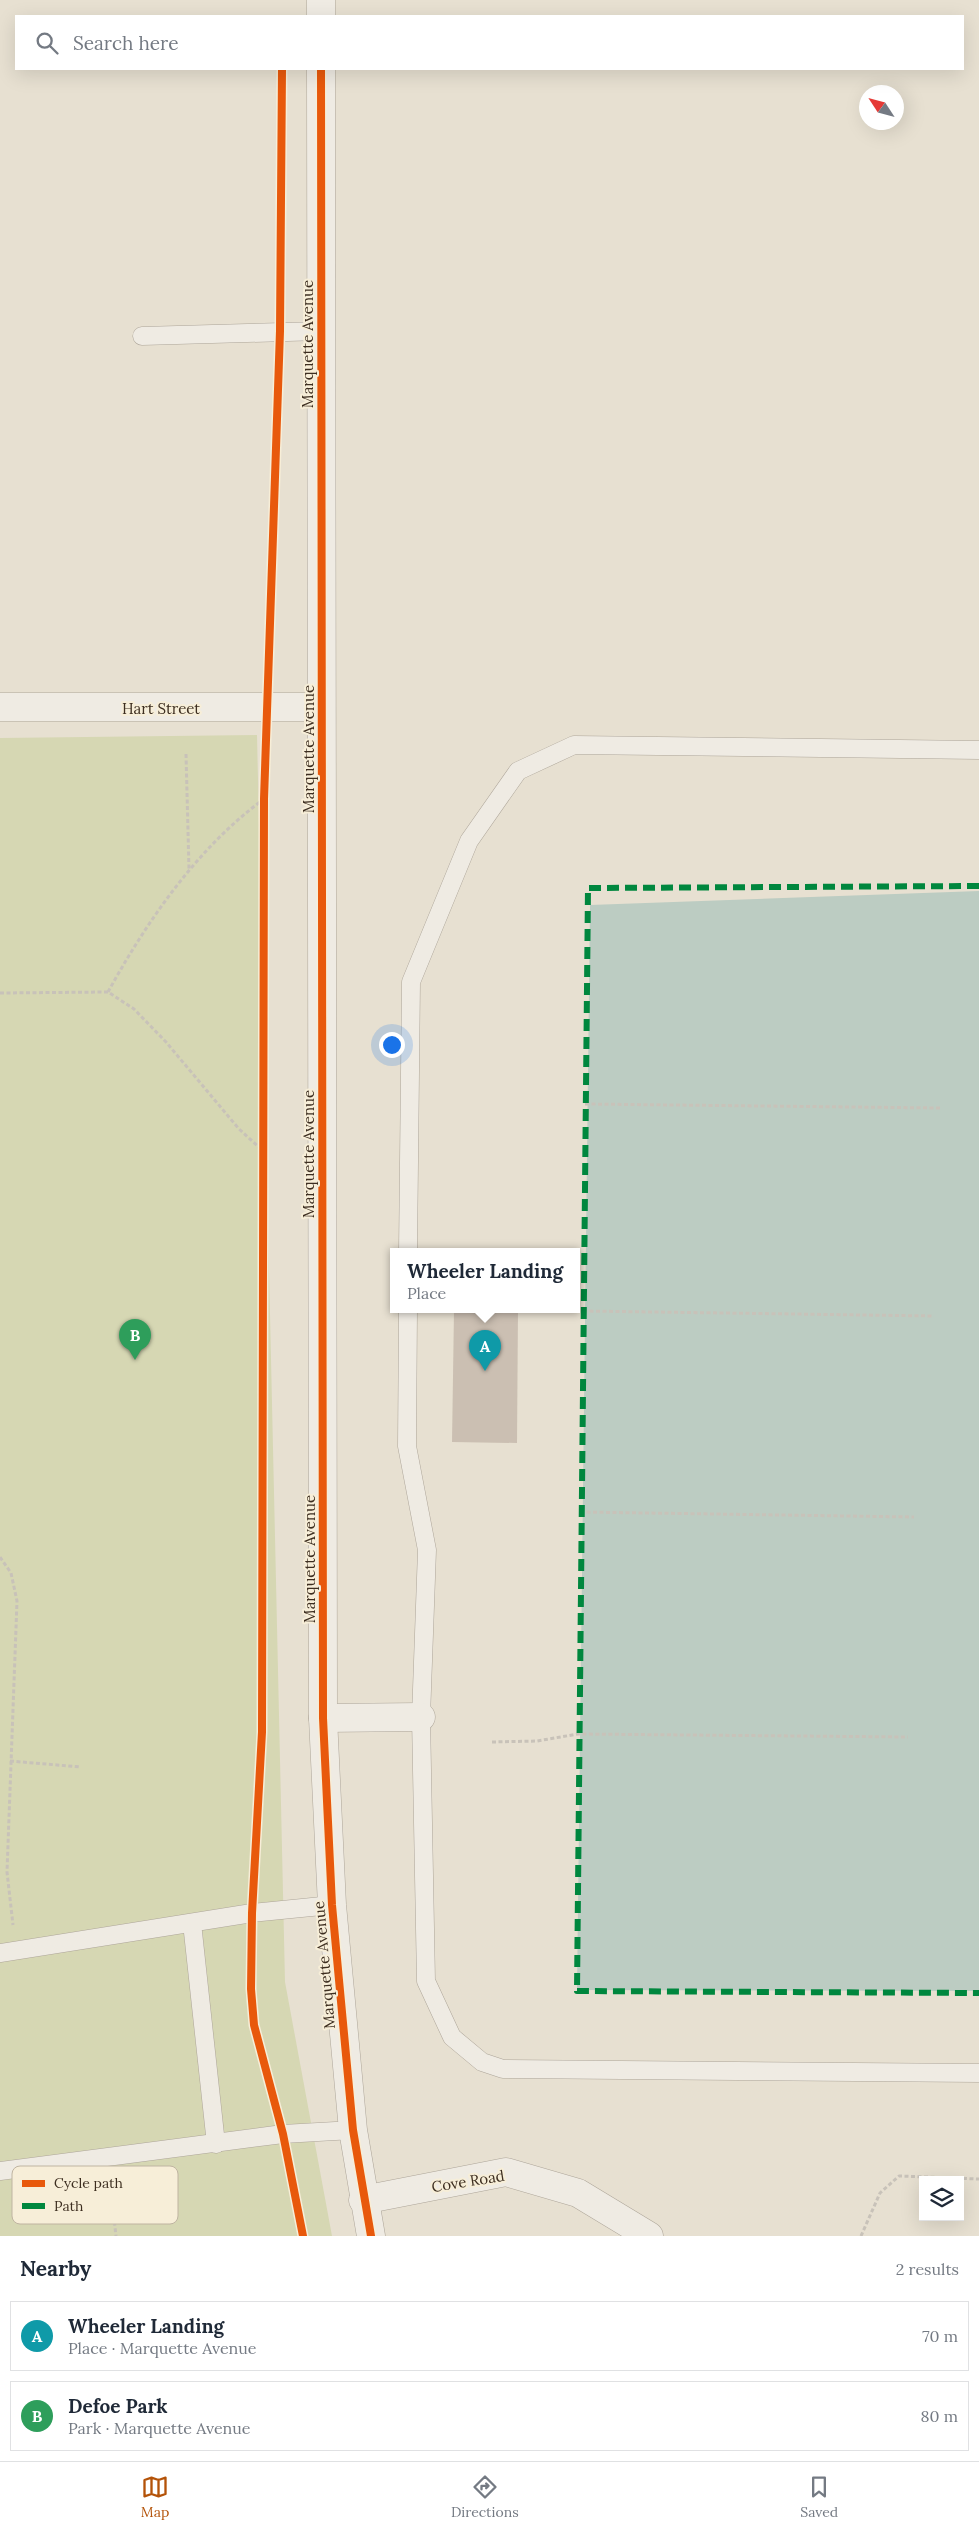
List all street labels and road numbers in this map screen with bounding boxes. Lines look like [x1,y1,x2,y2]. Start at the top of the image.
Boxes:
street label: Marquette Avenue [298,280,317,408]
street label: Marquette Avenue [299,685,318,813]
street label: Hart Street [122,699,200,718]
street label: Marquette Avenue [299,1090,318,1218]
street label: Marquette Avenue [300,1495,319,1623]
street label: Marquette Avenue [309,1900,339,2030]
street label: Cove Road [430,2166,506,2196]

